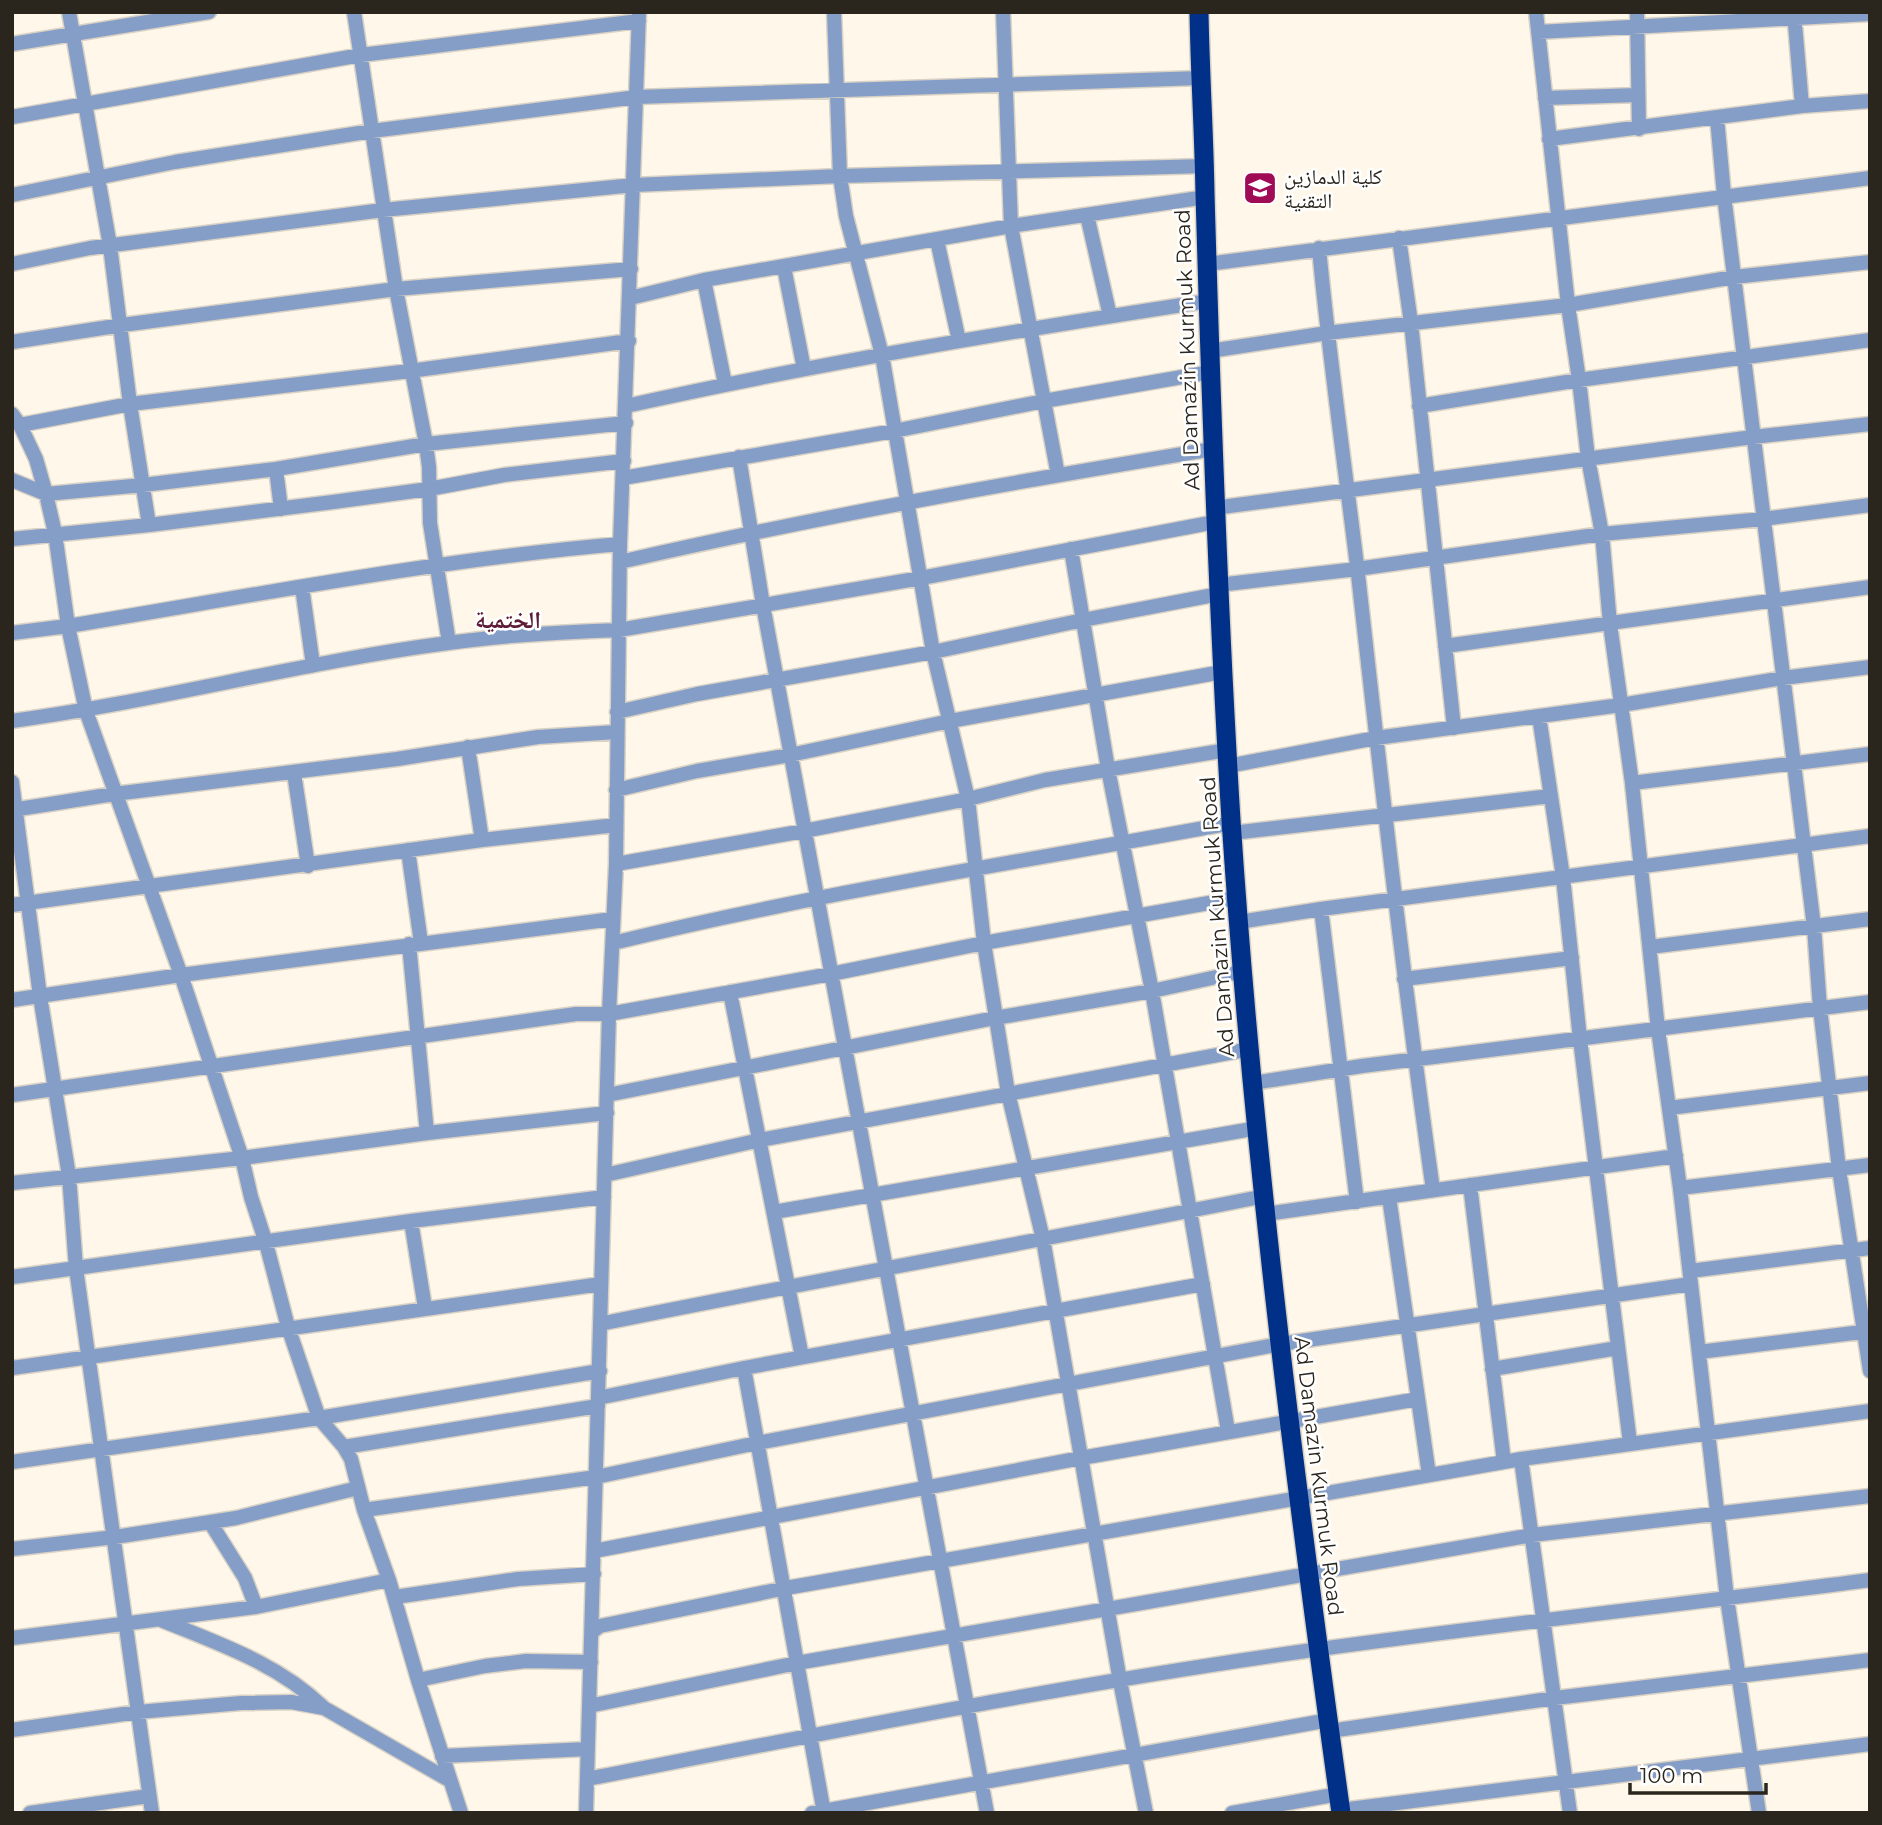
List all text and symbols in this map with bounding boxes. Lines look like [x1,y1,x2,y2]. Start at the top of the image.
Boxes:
place label: كلية الدمازين التقنية [1284,164,1383,213]
school or university icon: كلية الدمازين التقنية [1241,169,1279,207]
street label: Ad Damazin Kurmuk Road [1170,209,1204,491]
district label: الختمية [475,605,541,634]
street label: Ad Damazin Kurmuk Road [1195,776,1239,1058]
street label: Ad Damazin Kurmuk Road [1289,1335,1349,1617]
scale bar [1630,1752,1766,1796]
text: 100 m [1640,1763,1703,1788]

